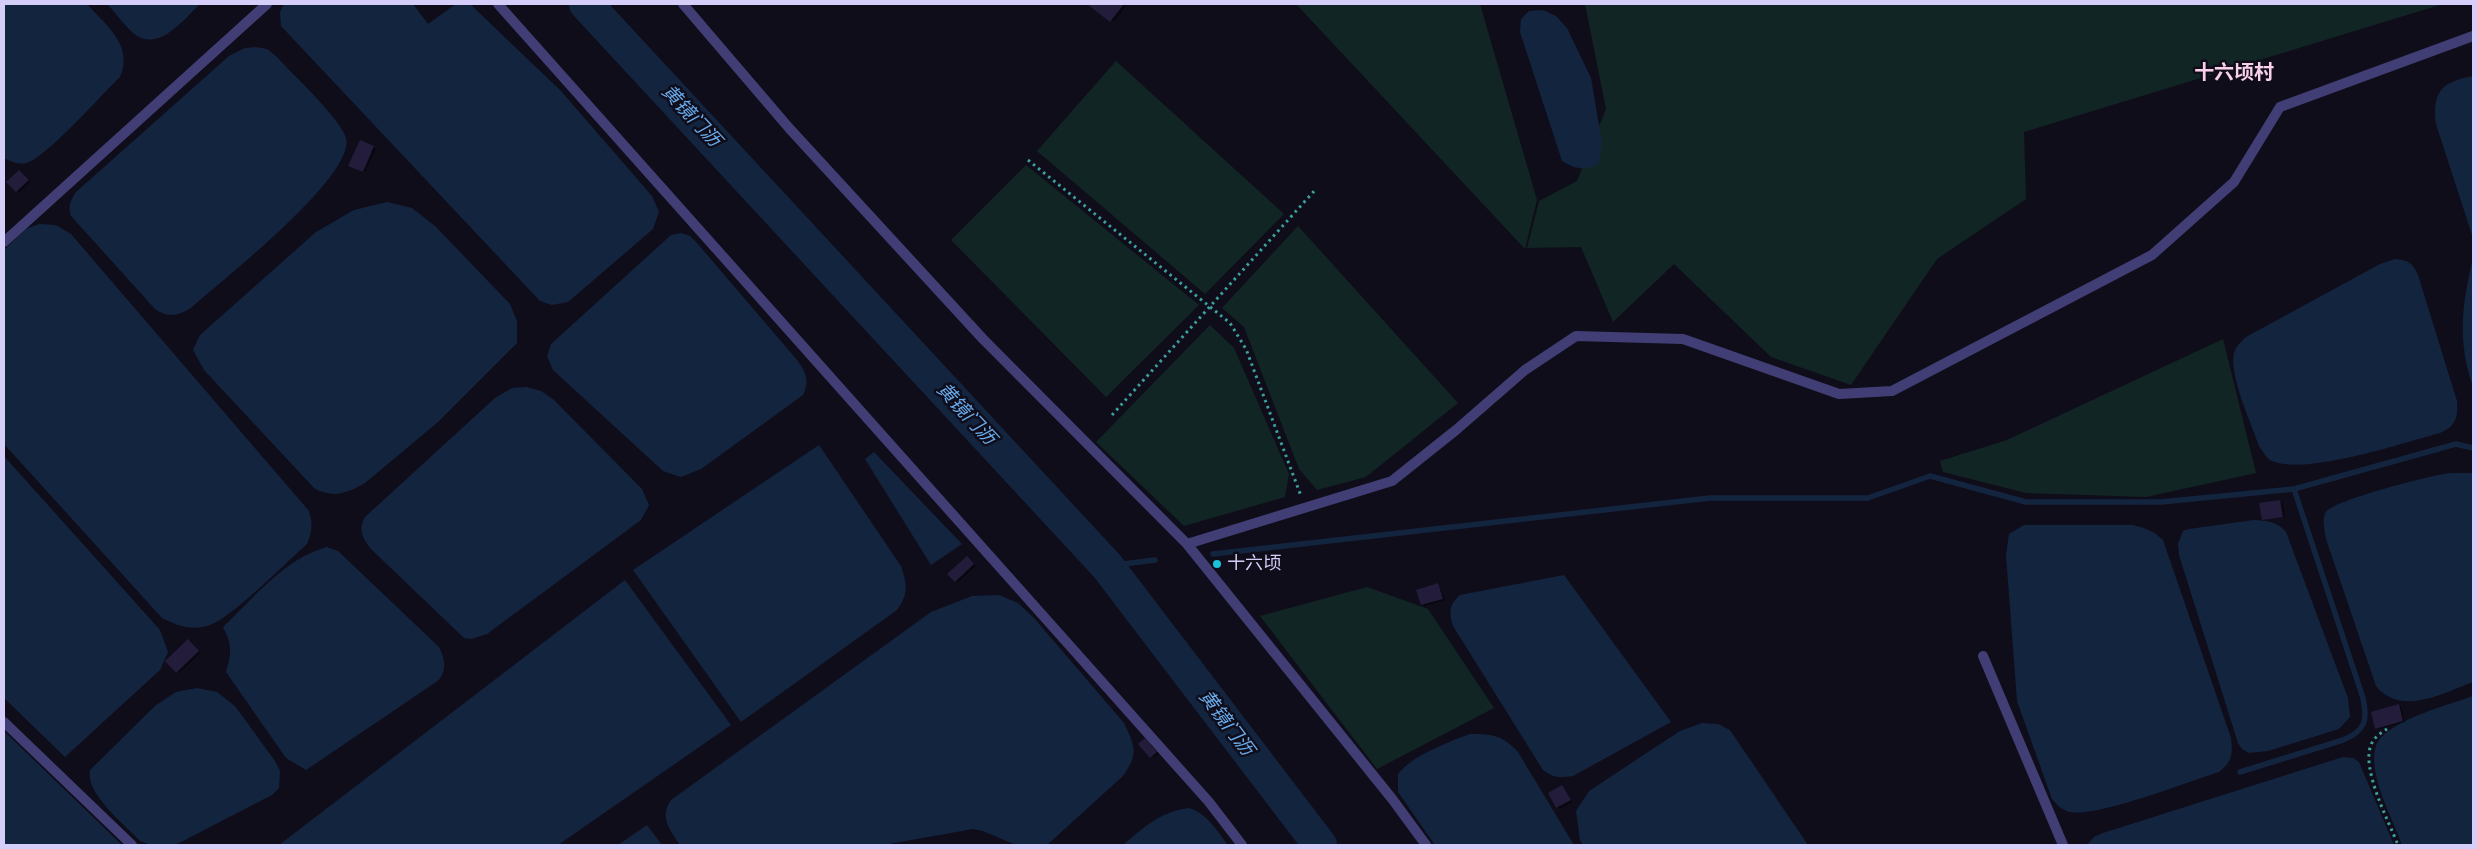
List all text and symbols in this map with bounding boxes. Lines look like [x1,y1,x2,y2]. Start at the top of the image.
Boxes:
district label: 十六顷村 [2194,61,2274,85]
water label: 黄镜门沥 [657,80,725,152]
water label: 黄镜门沥 [932,378,1000,450]
place label: 十六顷 [1227,553,1281,575]
marker: 十六顷 [1211,558,1223,570]
water label: 黄镜门沥 [1194,686,1258,760]

